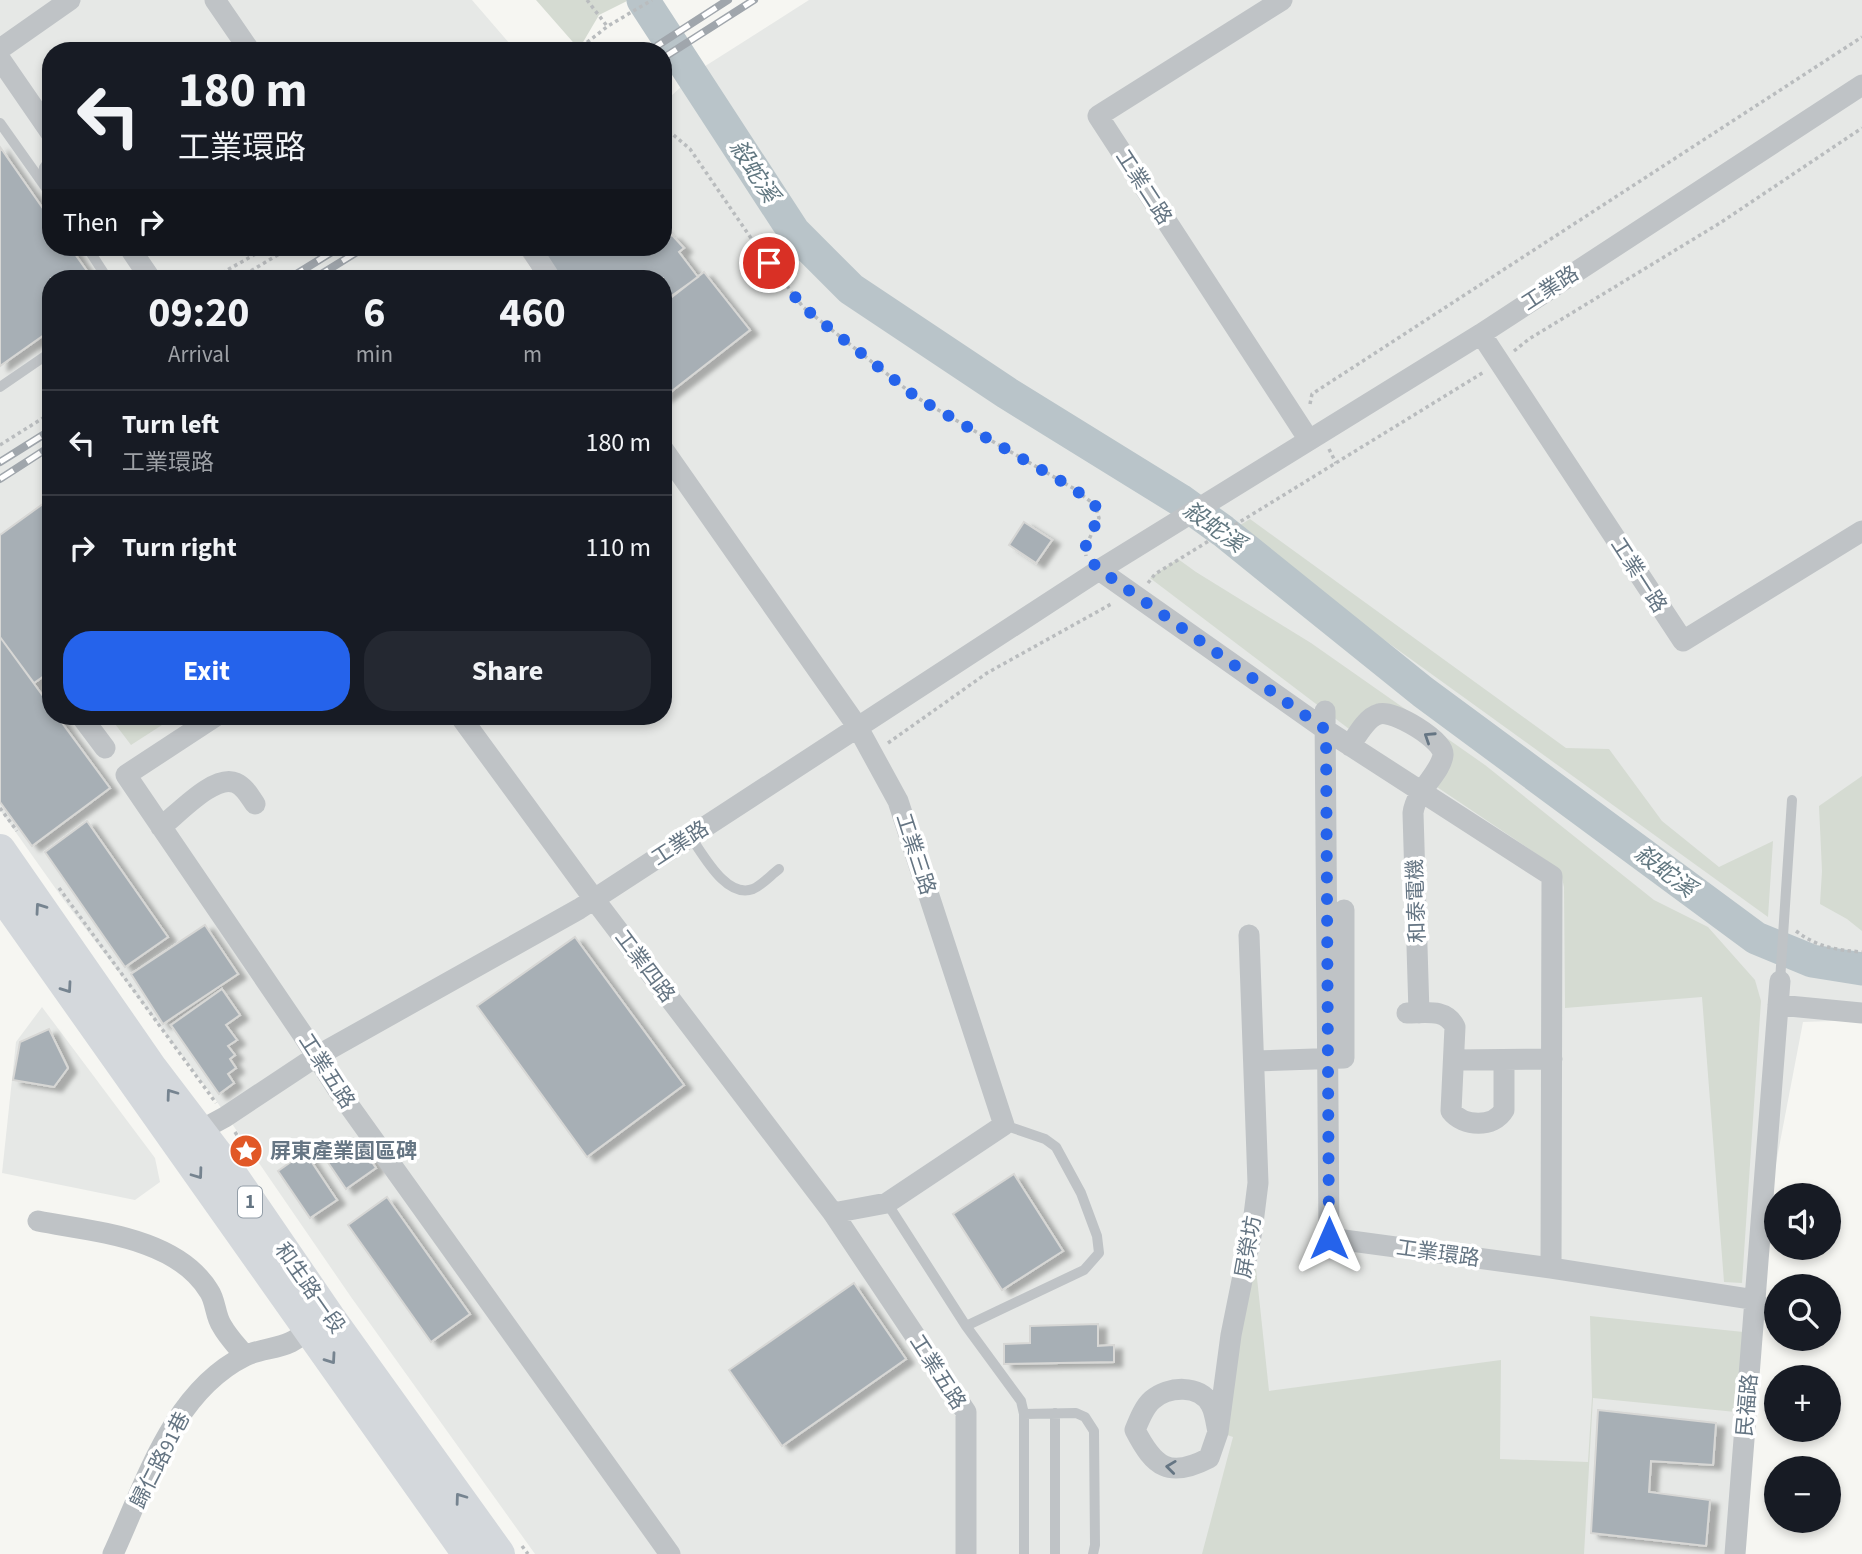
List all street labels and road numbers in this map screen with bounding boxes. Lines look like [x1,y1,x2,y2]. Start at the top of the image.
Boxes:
street label: 工業二路 [1109,144,1179,230]
street label: 工業路 [1515,258,1585,318]
street label: 工業一路 [1604,532,1674,618]
street label: 工業三路 [889,809,943,899]
street label: 工業路 [645,813,715,873]
street label: 和泰電機 [1400,859,1432,943]
street label: 工業四路 [608,923,682,1009]
street label: 工業五路 [292,1028,362,1114]
road number: 1 [238,1186,262,1218]
street label: 屏榮坊 [1228,1213,1268,1281]
street label: 工業環路 [1394,1232,1482,1274]
street label: 和生路一段 [268,1236,352,1340]
street label: 工業五路 [903,1329,973,1415]
street label: 民福路 [1729,1372,1765,1438]
street label: 歸仁路91巷 [123,1406,197,1514]

